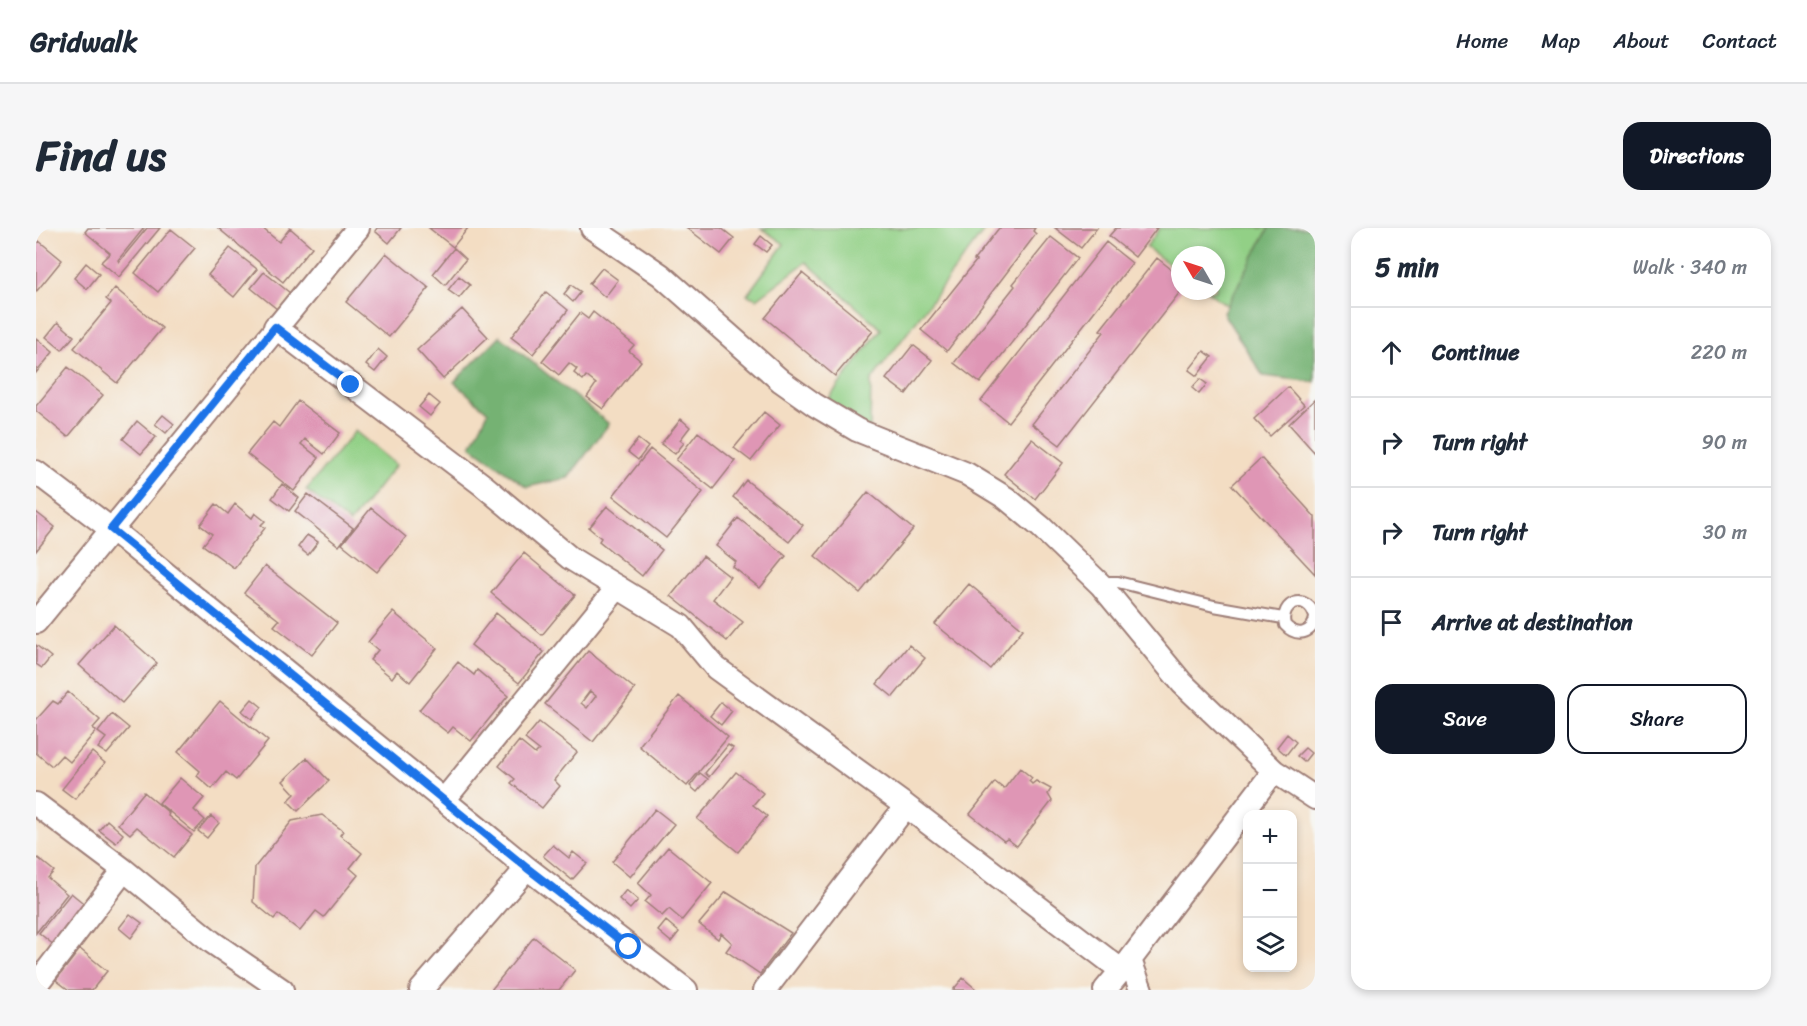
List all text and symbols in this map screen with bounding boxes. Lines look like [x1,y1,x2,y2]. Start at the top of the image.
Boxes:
text: Gridwalk [30,17,138,66]
text: Home [1456,22,1508,60]
text: Map [1541,22,1580,60]
text: About [1613,22,1670,60]
text: Contact [1703,22,1777,60]
text: Find us [36,119,166,193]
button: Directions [1623,122,1771,190]
text: 5 min [1375,244,1439,290]
north arrow [1171,246,1225,300]
text: Walk · 340 m [1633,250,1747,285]
text: Continue [1432,333,1520,372]
text: 220 m [1691,335,1747,370]
icon: ahead [1375,336,1408,369]
route end [337,371,363,397]
text: Turn right [1432,423,1527,462]
text: 90 m [1702,425,1747,460]
icon: right [1375,426,1408,459]
text: Turn right [1432,513,1527,552]
text: 30 m [1703,515,1747,550]
icon: right [1375,516,1408,549]
text: Arrive at destination [1432,603,1633,642]
icon: arrive [1375,606,1408,639]
button: Save [1375,684,1555,754]
button: Share [1567,684,1747,754]
map controls [1243,810,1297,972]
button: + [1243,810,1297,864]
button: − [1243,864,1297,918]
button: layers [1243,918,1297,972]
route start [615,933,641,959]

